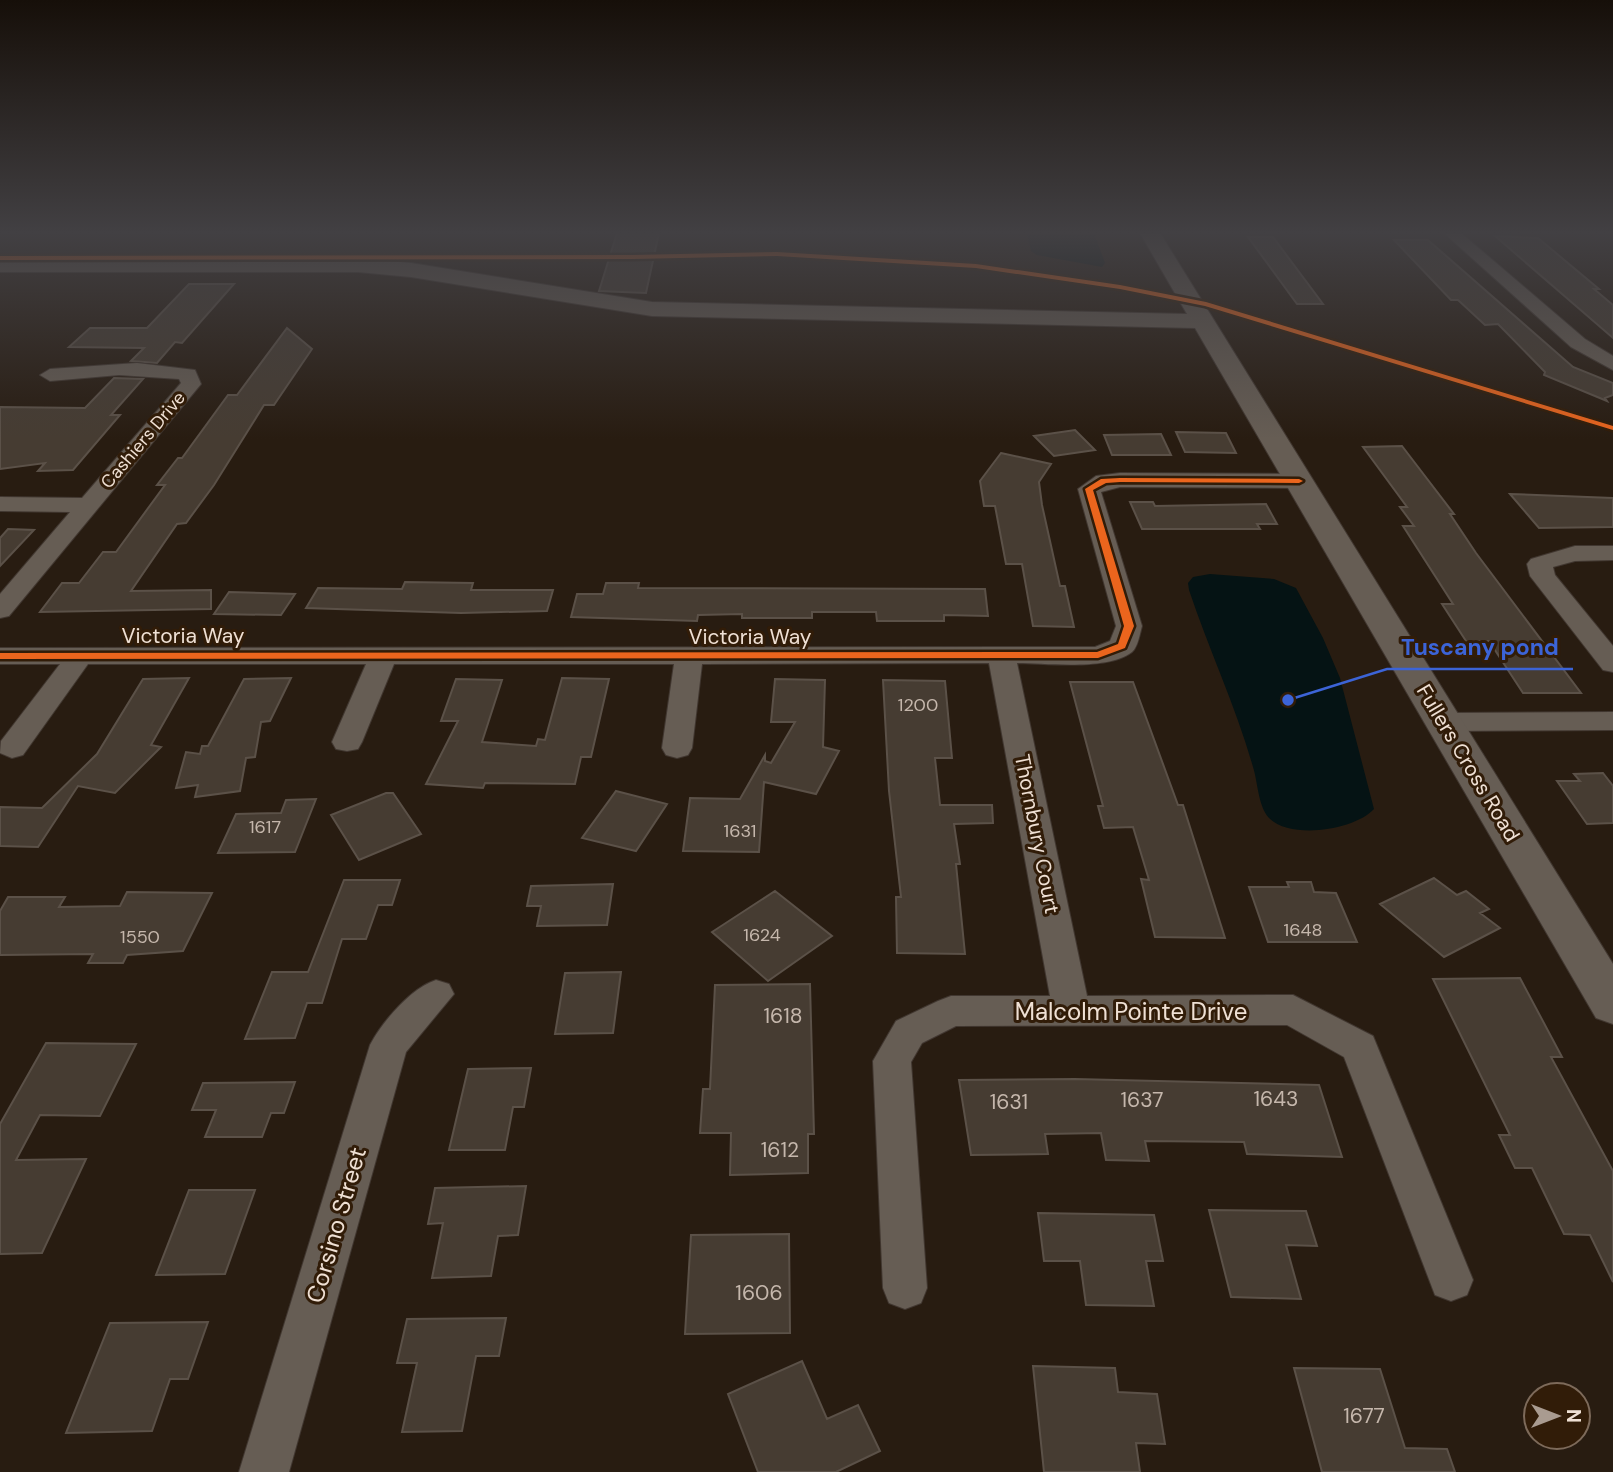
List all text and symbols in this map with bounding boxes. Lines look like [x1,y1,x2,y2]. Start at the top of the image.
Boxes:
street label: Cashiers Drive [95,386,191,494]
street label: Victoria Way [121,622,245,650]
street label: Victoria Way [688,623,812,651]
callout: Tuscany pond [1387,625,1573,669]
text: Tuscany pond [1401,632,1559,662]
street label: Fullers Cross Road [1410,679,1526,847]
house number: 1200 [898,693,938,717]
street label: Thornbury Court [1008,752,1066,916]
house number: 1617 [249,815,281,839]
house number: 1631 [724,819,756,843]
house number: 1648 [1284,918,1322,942]
house number: 1624 [743,923,781,947]
house number: 1550 [120,925,160,949]
street label: Malcolm Pointe Drive [1015,996,1247,1027]
house number: 1618 [763,1002,803,1030]
house number: 1643 [1254,1085,1298,1113]
house number: 1637 [1120,1086,1164,1114]
house number: 1631 [990,1088,1028,1116]
house number: 1612 [761,1136,799,1164]
street label: Corsino Street [299,1144,373,1306]
house number: 1606 [735,1279,783,1307]
north arrow [1522,1381,1592,1451]
house number: 1677 [1343,1402,1385,1430]
text: N [1561,1409,1586,1423]

